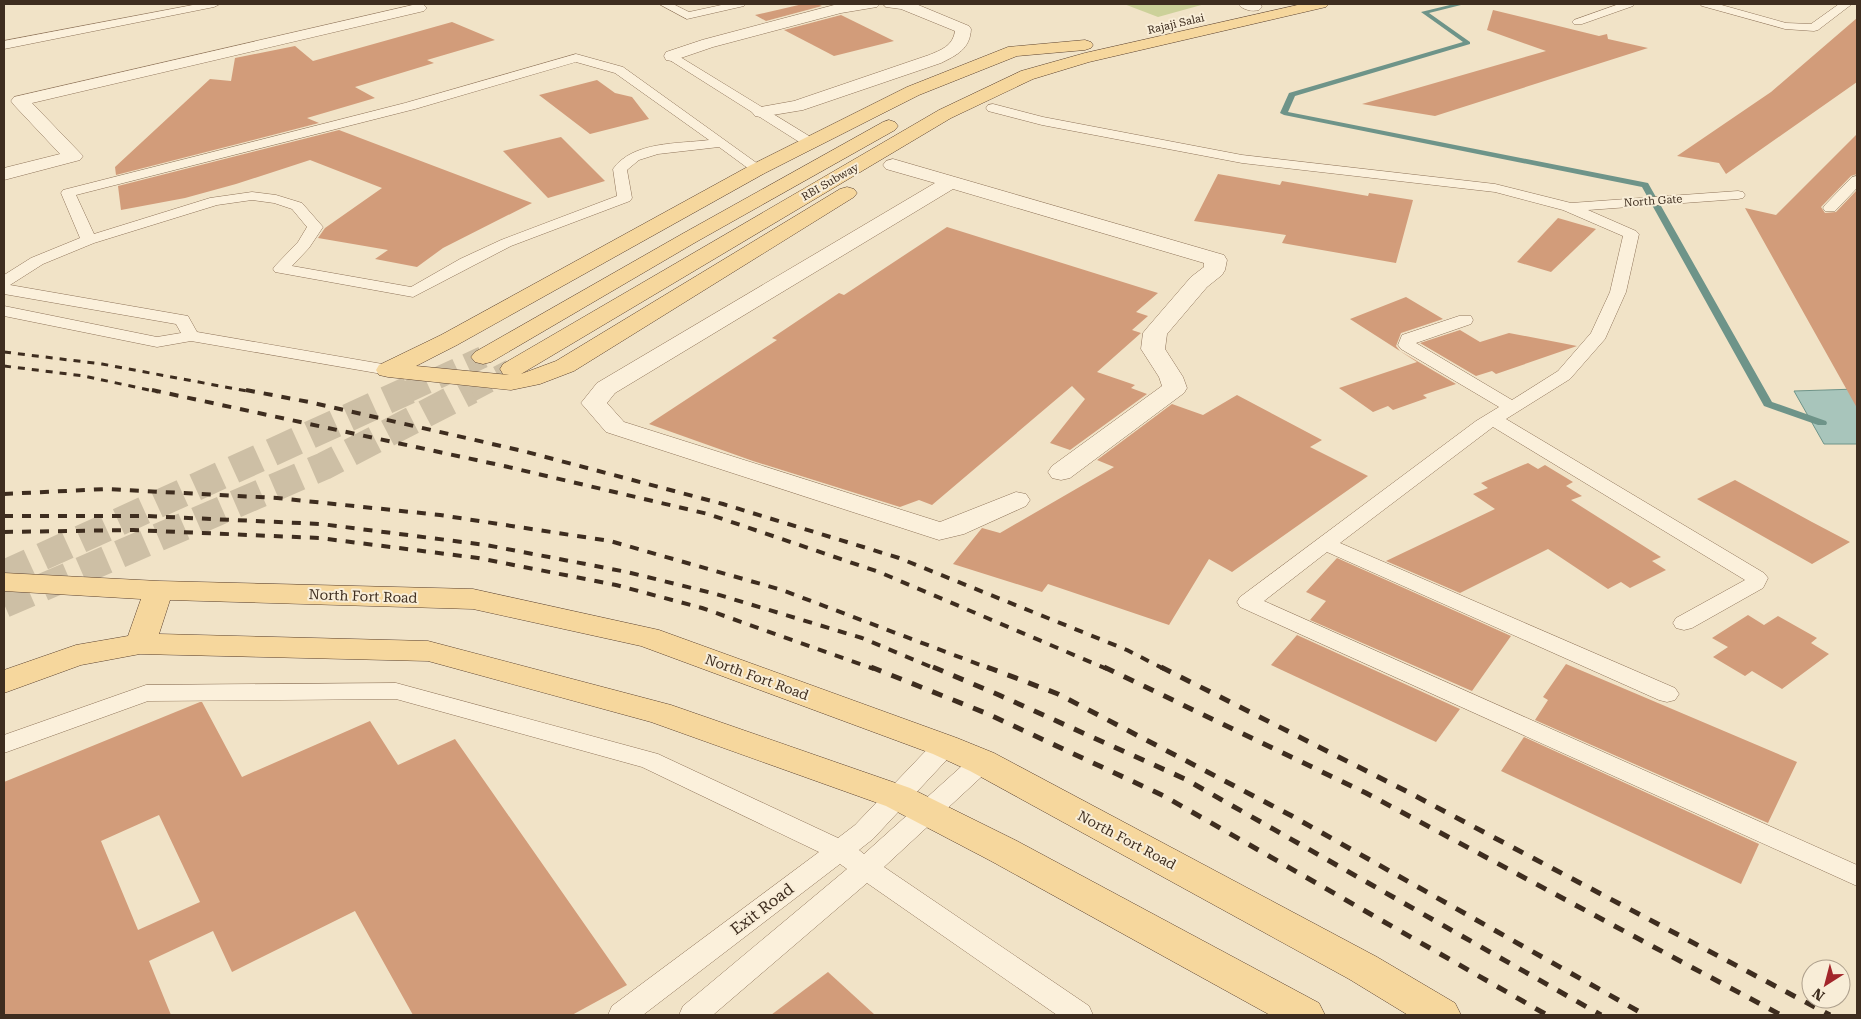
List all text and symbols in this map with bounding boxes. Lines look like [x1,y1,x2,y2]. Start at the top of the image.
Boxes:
street label: Rajaji Salai [1146,11,1206,37]
street label: RBI Subway [799,160,861,204]
street label: North Gate [1623,192,1683,210]
street label: North Fort Road [308,586,418,606]
street label: North Fort Road [703,651,811,703]
street label: North Fort Road [1075,807,1179,873]
street label: Exit Road [727,879,797,939]
north arrow [1801,959,1851,1009]
text: N [1809,985,1827,1004]

